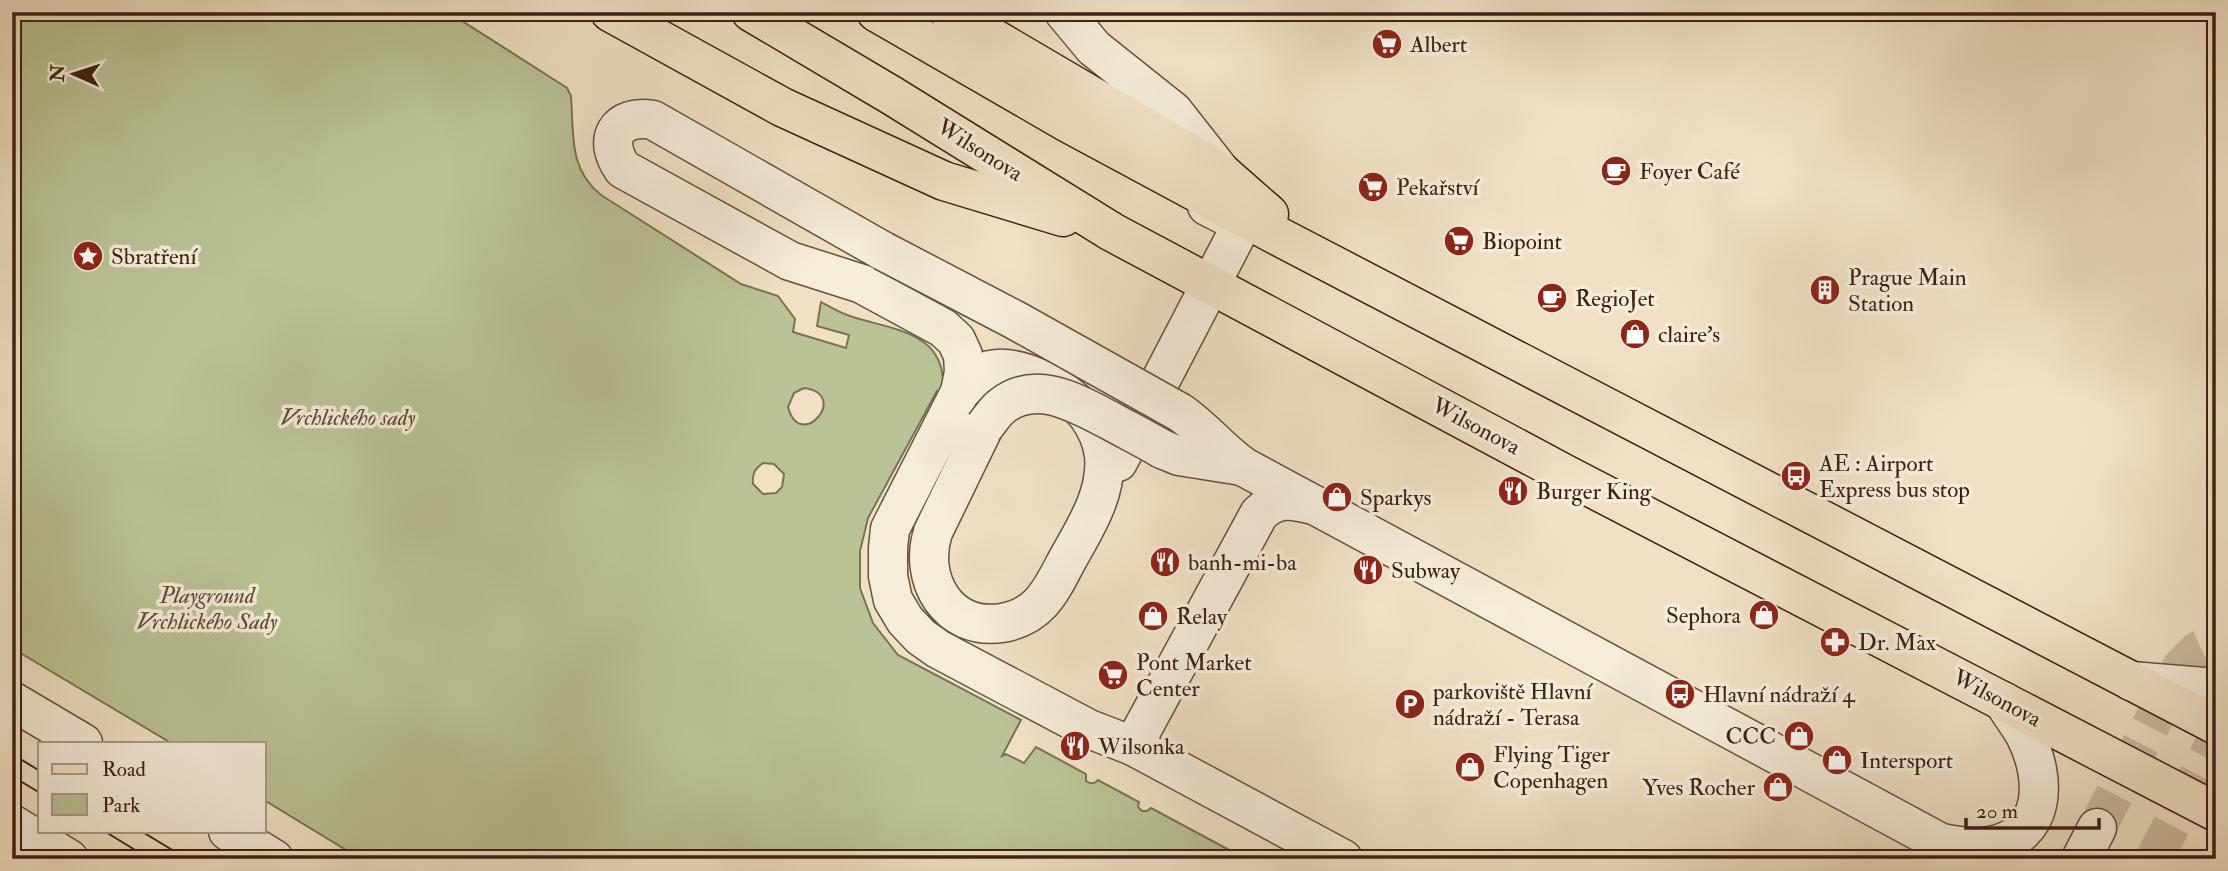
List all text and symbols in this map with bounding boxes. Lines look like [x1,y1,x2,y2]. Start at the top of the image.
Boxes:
supermarket icon: Albert [1370,27,1404,61]
place label: Albert [1409,30,1467,59]
north arrow [38,38,108,108]
text: N [46,63,71,83]
street label: Wilsonova [931,112,1029,188]
cafe icon: Foyer Café [1599,154,1633,188]
place label: Foyer Café [1639,157,1740,186]
supermarket icon: Pekařství [1356,170,1390,204]
place label: Pekařství [1396,173,1481,202]
supermarket icon: Biopoint [1442,224,1476,258]
place label: Biopoint [1482,227,1562,257]
place icon: Sbratření [71,239,105,273]
place label: Sbratření [111,242,198,271]
place label: Prague Main Station [1848,263,1967,318]
building icon: Prague Main Station [1808,273,1842,307]
cafe icon: RegioJet [1535,281,1569,315]
place label: RegioJet [1575,284,1655,313]
shop icon: claire's [1618,317,1652,351]
place label: claire's [1658,320,1720,349]
street label: Wilsonova [1426,390,1526,462]
park label: Vrchlického sady [281,403,416,432]
place label: AE : Airport Express bus stop [1818,449,1970,505]
bus stop icon: AE : Airport Express bus stop [1779,459,1813,493]
restaurant icon: Burger King [1496,474,1530,508]
place label: Burger King [1536,477,1652,506]
shop icon: Sparkys [1320,480,1354,514]
place label: Sparkys [1360,483,1431,513]
restaurant icon: banh-mi-ba [1148,545,1182,579]
place label: banh-mi-ba [1188,548,1297,577]
restaurant icon: Subway [1351,553,1385,587]
place label: Subway [1391,556,1461,585]
park label: Playground Vrchlického Sady [137,581,277,636]
shop icon: Sephora [1747,598,1781,632]
shop icon: Relay [1136,599,1170,633]
place label: Sephora [1666,601,1742,631]
place label: Relay [1176,602,1228,631]
pharmacy icon: Dr. Max [1818,625,1852,659]
place label: Dr. Max [1858,628,1936,657]
place label: Pont Market Center [1136,648,1252,703]
supermarket icon: Pont Market Center [1096,658,1130,692]
street label: Wilsonova [1947,662,2047,734]
place label: parkoviště Hlavní nádraží - Terasa [1432,677,1593,732]
bus stop icon: Hlavní nádraží 4 [1663,677,1697,711]
place label: Hlavní nádraží 4 [1703,680,1856,709]
parking icon: parkoviště Hlavní nádraží - Terasa [1393,687,1427,721]
shop icon: CCC [1782,719,1816,753]
place label: CCC [1725,722,1776,751]
restaurant icon: Wilsonka [1058,729,1092,763]
place label: Wilsonka [1097,732,1185,761]
place label: Flying Tiger Copenhagen [1493,740,1610,796]
legend [38,742,266,832]
shop icon: Intersport [1820,743,1854,777]
place label: Intersport [1860,746,1953,776]
shop icon: Flying Tiger Copenhagen [1453,750,1487,784]
text: Road [102,756,147,783]
shop icon: Yves Rocher [1761,770,1795,804]
place label: Yves Rocher [1643,773,1755,802]
scale bar [1966,787,2098,831]
text: Park [102,792,140,819]
text: 20 m [1976,798,2018,825]

